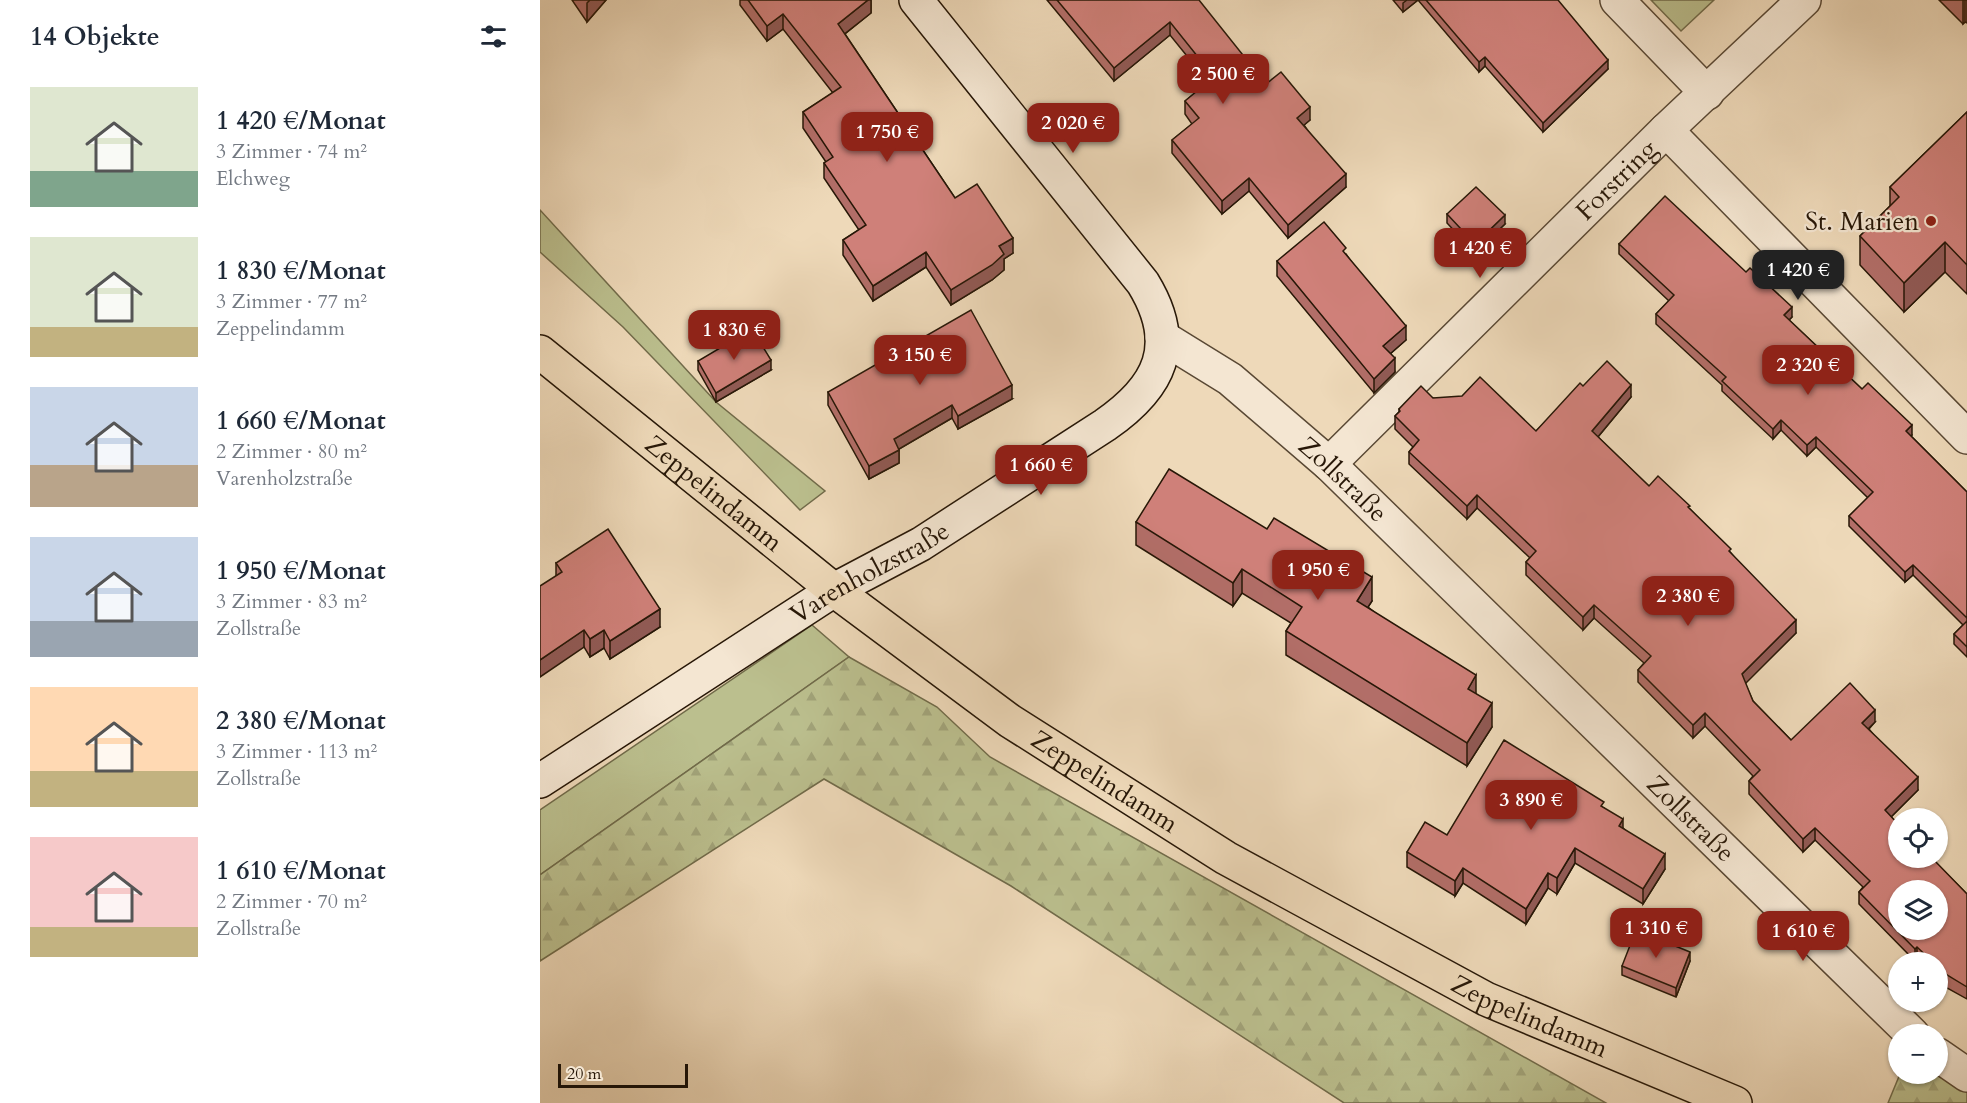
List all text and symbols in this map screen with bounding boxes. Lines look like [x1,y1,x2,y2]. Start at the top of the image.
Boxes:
text: 14 Objekte [30,19,160,54]
icon: filters [477,20,510,53]
pin: 2 500 € [1168,54,1278,105]
text: 2 500 € [1191,60,1255,87]
text: 1 420 €/Monat [216,103,386,138]
pin: 2 020 € [1018,103,1128,154]
text: 2 020 € [1041,109,1105,136]
icon: home [78,111,150,183]
pin: 1 750 € [832,112,942,163]
text: 1 750 € [855,118,919,145]
street label: Forstring [1568,132,1665,228]
text: 3 Zimmer · 74 m² [216,138,367,165]
text: Elchweg [216,165,290,192]
place label: St. Marien [1805,204,1919,239]
marker: St. Marien [1924,214,1938,228]
pin: 1 420 € [1425,228,1535,279]
text: 1 420 € [1448,234,1512,261]
pin: 1 420 € [1743,250,1853,301]
text: 1 830 €/Monat [216,253,386,288]
text: 1 420 € [1766,256,1830,283]
icon: home [78,261,150,333]
text: 3 Zimmer · 77 m² [216,288,367,315]
pin: 1 830 € [679,310,789,361]
text: Zeppelindamm [216,315,345,342]
text: 1 830 € [702,316,766,343]
pin: 3 150 € [865,335,975,386]
text: 3 150 € [888,341,952,368]
pin: 2 320 € [1753,345,1863,396]
text: 2 320 € [1776,351,1840,378]
text: 1 660 €/Monat [216,403,386,438]
icon: home [78,411,150,483]
street label: Zeppelindamm [638,427,790,560]
street label: Zollstraße [1291,428,1395,530]
text: 2 Zimmer · 80 m² [216,438,367,465]
pin: 1 660 € [986,445,1096,496]
text: 1 660 € [1009,451,1073,478]
text: Varenholzstraße [216,465,353,492]
street label: Varenholzstraße [783,513,956,632]
pin: 1 950 € [1263,550,1373,601]
text: 1 950 €/Monat [216,553,386,588]
text: 1 950 € [1286,556,1350,583]
icon: home [78,561,150,633]
pin: 2 380 € [1633,576,1743,627]
text: 2 380 € [1656,582,1720,609]
text: 3 Zimmer · 83 m² [216,588,367,615]
text: Zollstraße [216,615,301,642]
text: 2 380 €/Monat [216,703,386,738]
icon: home [78,711,150,783]
street label: Zeppelindamm [1024,722,1185,841]
text: 3 Zimmer · 113 m² [216,738,377,765]
text: Zollstraße [216,765,301,792]
street label: Zollstraße [1639,767,1743,870]
pin: 3 890 € [1476,780,1586,831]
text: 3 890 € [1499,786,1563,813]
map controls [1888,808,1948,1084]
button: locate [1888,808,1948,868]
text: 1 610 €/Monat [216,853,386,888]
icon: home [78,861,150,933]
button: layers [1888,880,1948,940]
text: 2 Zimmer · 70 m² [216,888,367,915]
pin: 1 310 € [1601,908,1711,959]
pin: 1 610 € [1748,911,1858,962]
text: 1 310 € [1624,914,1688,941]
text: Zollstraße [216,915,301,942]
text: 1 610 € [1771,917,1835,944]
button: + [1888,952,1948,1012]
street label: Zeppelindamm [1445,966,1613,1066]
button: − [1888,1024,1948,1084]
scale bar [558,1061,688,1088]
text: 20 m [567,1063,601,1085]

